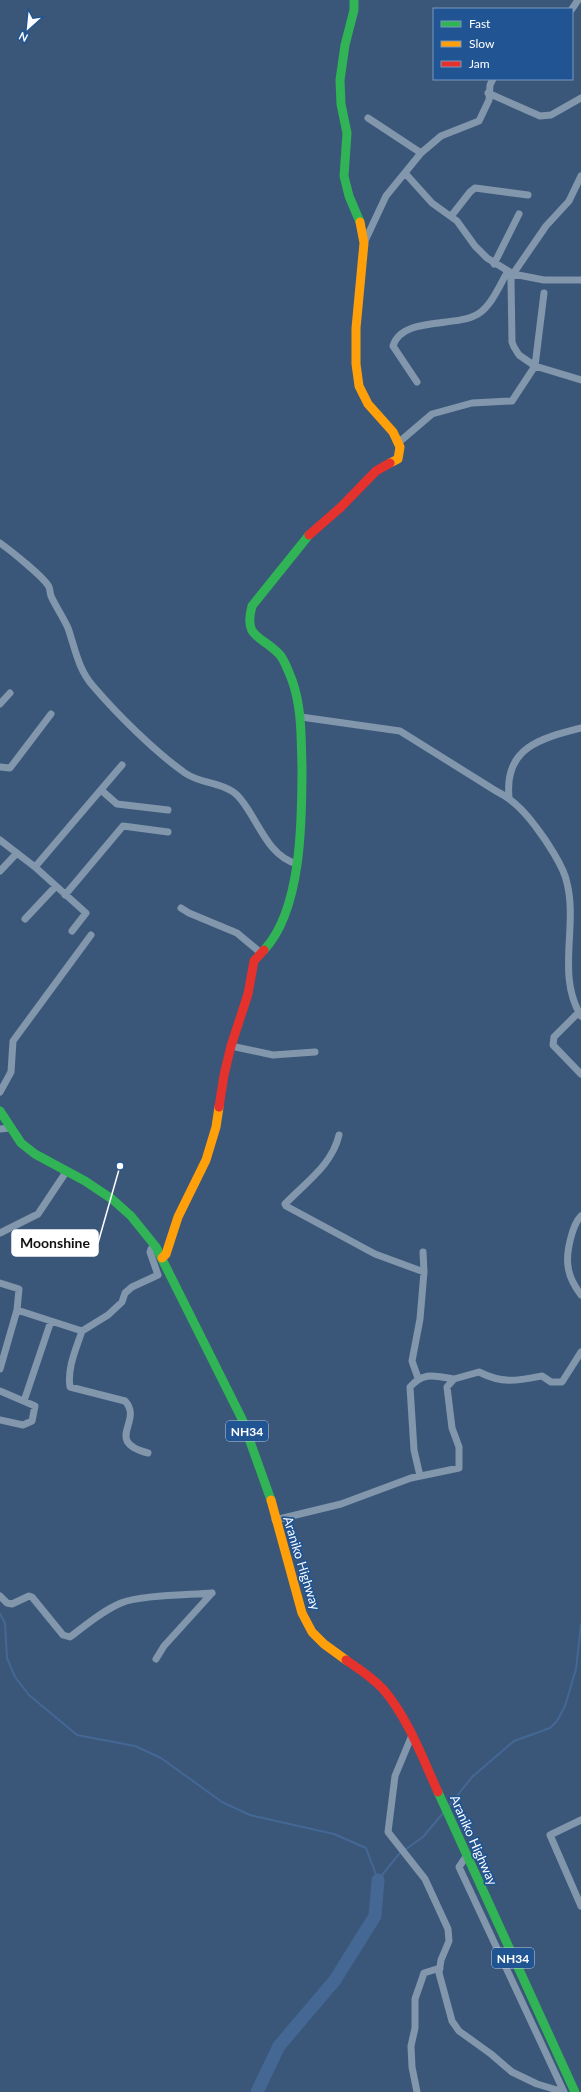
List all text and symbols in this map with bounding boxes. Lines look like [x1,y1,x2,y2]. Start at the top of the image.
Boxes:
north arrow [8,8,48,48]
legend [433,8,573,80]
text: Fast [469,16,491,31]
text: N [17,30,30,45]
text: Slow [469,36,495,51]
text: Jam [469,56,490,71]
callout: Moonshine [12,1230,98,1256]
text: Moonshine [20,1234,91,1251]
road number: NH34 [226,1421,268,1441]
street label: Araniko Highway [280,1514,324,1612]
street label: Araniko Highway [447,1792,501,1888]
road number: NH34 [492,1948,534,1968]

